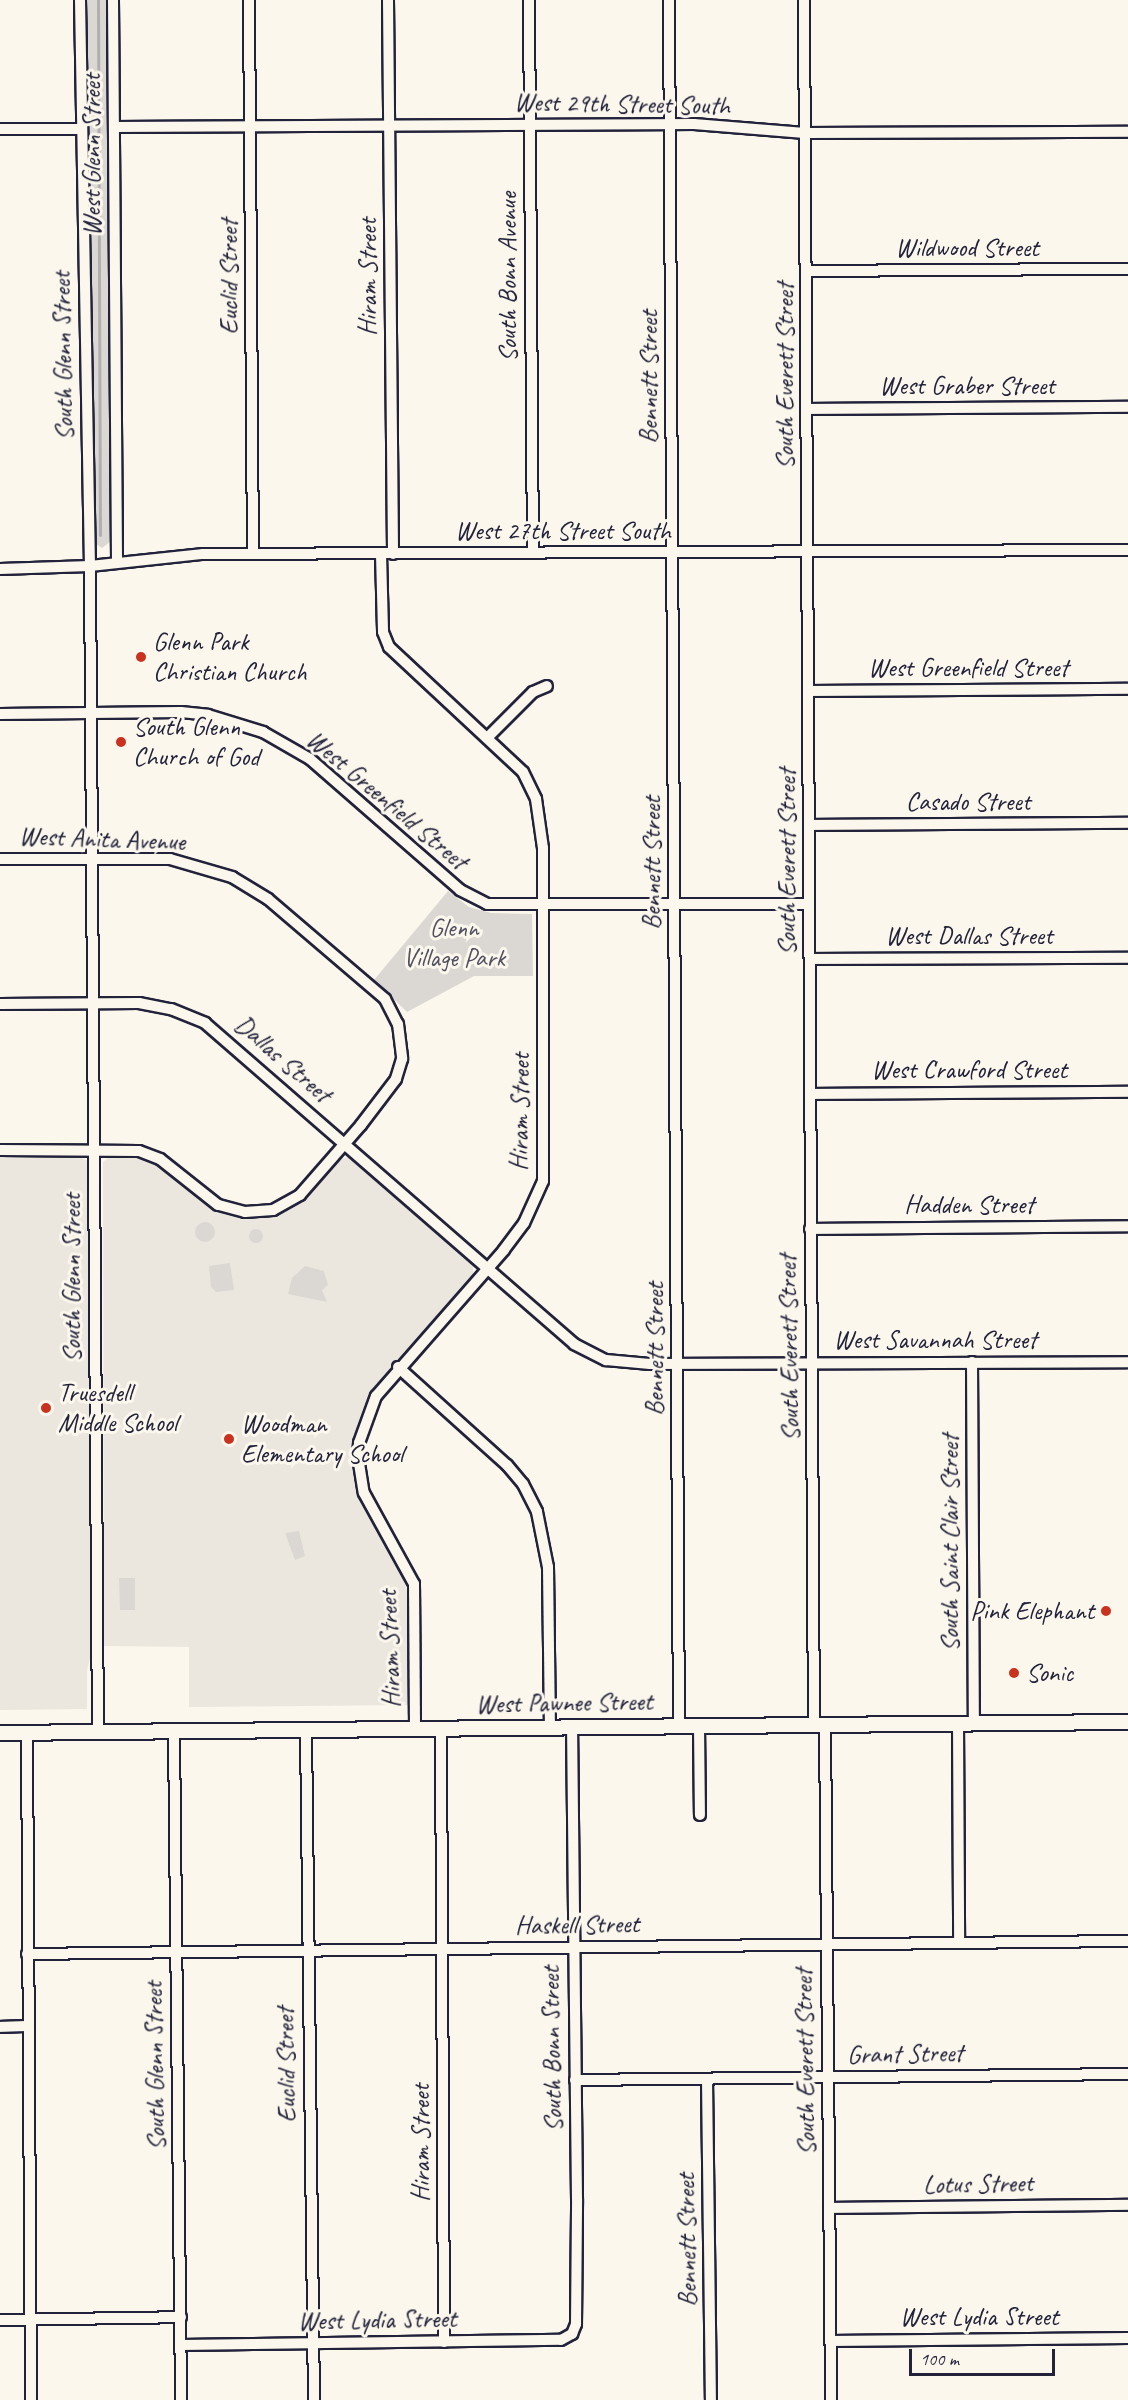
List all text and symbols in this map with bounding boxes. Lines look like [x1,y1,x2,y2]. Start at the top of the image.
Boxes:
street label: West Glenn Street [76,73,108,237]
street label: West 29th Street South [514,87,730,121]
street label: South Bonn Avenue [492,192,524,362]
street label: Hiram Street [352,218,384,336]
street label: Euclid Street [213,220,245,334]
street label: Wildwood Street [895,232,1039,264]
street label: South Glenn Street [46,271,80,441]
street label: South Everett Street [769,283,801,469]
street label: Bennett Street [633,310,665,444]
street label: West Graber Street [879,370,1055,402]
street label: West 27th Street South [455,515,671,547]
place label: Glenn Park Christian Church [153,626,308,688]
marker: Glenn Park Christian Church [134,650,148,664]
street label: West Greenfield Street [868,652,1068,684]
place label: South Glenn Church of God [133,711,259,772]
street label: West Greenfield Street [300,724,474,876]
marker: South Glenn Church of God [114,735,128,749]
street label: South Everett Street [771,769,803,955]
street label: Casado Street [905,786,1031,818]
street label: Bennett Street [636,796,668,930]
street label: West Anita Avenue [19,821,185,857]
park label: Glenn Village Park [403,912,505,974]
street label: West Dallas Street [885,920,1053,952]
street label: Dallas Street [228,1009,338,1109]
street label: Hiram Street [503,1053,537,1171]
street label: West Crawford Street [871,1054,1067,1086]
street label: Hadden Street [904,1189,1034,1221]
street label: South Glenn Street [56,1193,88,1363]
street label: South Everett Street [772,1255,806,1441]
street label: Bennett Street [639,1282,671,1416]
street label: West Savannah Street [834,1324,1036,1356]
place label: Truesdell Middle School [58,1377,177,1438]
marker: Truesdell Middle School [39,1401,53,1415]
place label: Woodman Elementary School [241,1408,403,1470]
marker: Woodman Elementary School [222,1432,236,1446]
street label: South Saint Clair Street [934,1434,966,1652]
street label: Hiram Street [372,1589,408,1709]
place label: Pink Elephant [970,1595,1094,1627]
marker: Pink Elephant [1099,1604,1113,1618]
place label: Sonic [1026,1657,1073,1689]
marker: Sonic [1007,1666,1021,1680]
street label: West Pawnee Street [475,1686,653,1720]
street label: Haskell Street [514,1908,640,1942]
street label: South Bonn Street [535,1965,569,2133]
street label: South Everett Street [788,1969,822,2155]
street label: South Glenn Street [138,1981,172,2151]
street label: Euclid Street [269,2007,303,2123]
street label: Grant Street [846,2037,964,2071]
street label: Hiram Street [405,2084,437,2202]
street label: Lotus Street [923,2167,1033,2201]
street label: Bennett Street [670,2173,704,2307]
street label: West Lydia Street [899,2301,1059,2333]
street label: West Lydia Street [297,2303,457,2337]
scale bar [912,2337,1058,2375]
text: 100 m [920,2348,959,2370]

